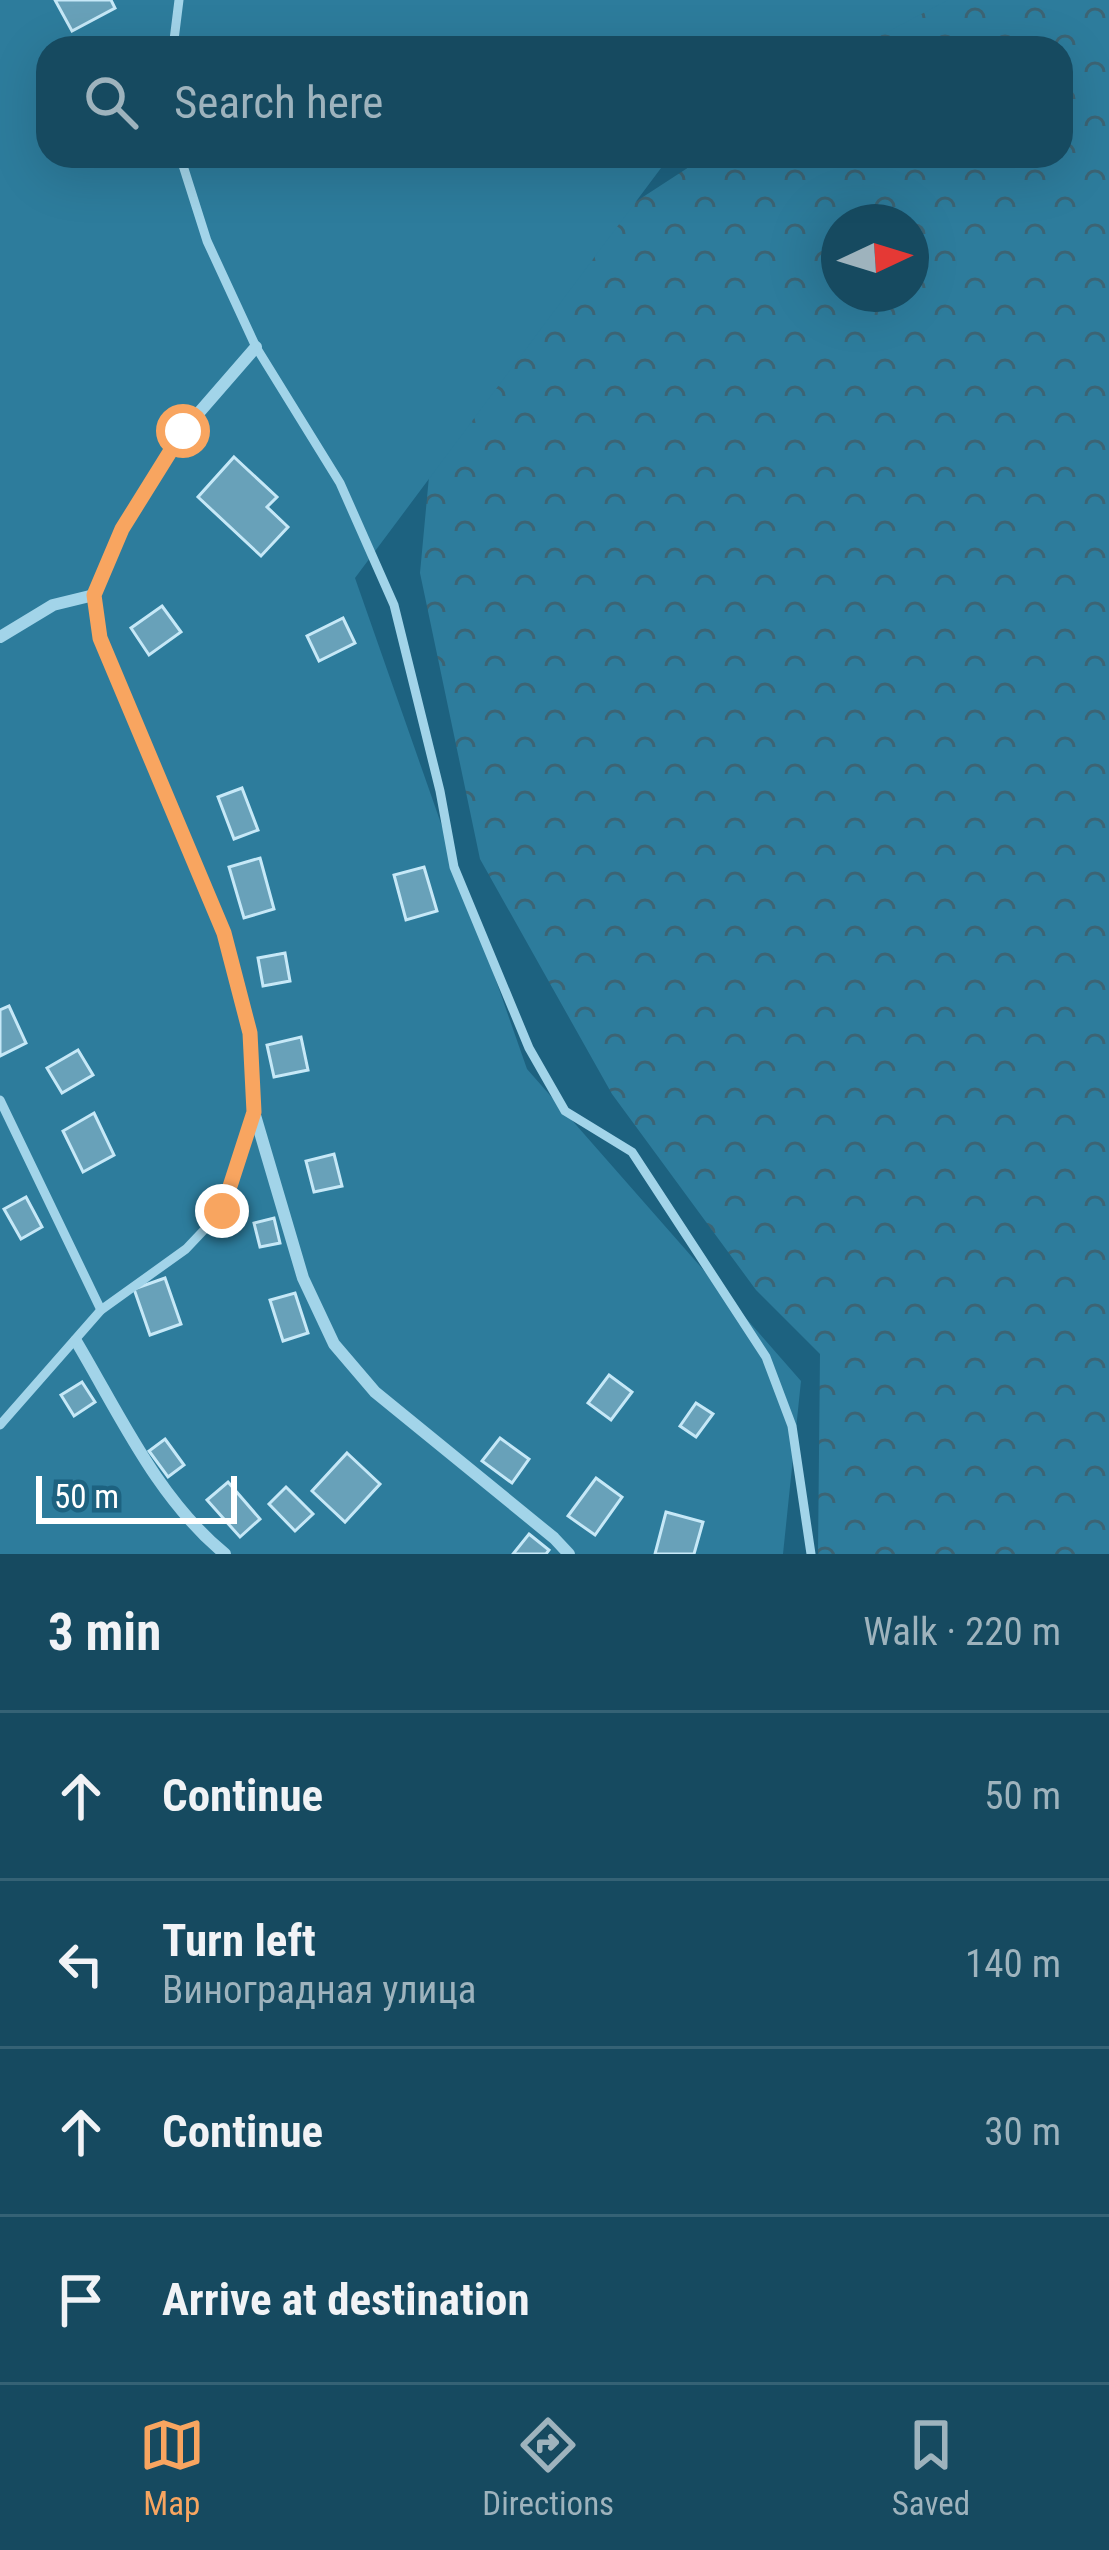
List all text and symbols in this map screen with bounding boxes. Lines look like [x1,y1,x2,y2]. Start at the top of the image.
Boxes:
search box [36,36,1073,168]
icon: search [78,69,144,135]
text: Search here [174,76,383,129]
north arrow [821,204,929,312]
route start [156,404,210,458]
route end [195,1184,249,1238]
scale bar [36,1470,237,1523]
text: 50 m [54,1477,119,1516]
text: 3 min [48,1603,161,1662]
text: Walk · 220 m [863,1609,1061,1655]
icon: ahead [48,1763,114,1829]
text: Continue [162,1769,323,1822]
text: 50 m [984,1773,1061,1819]
text: Turn left [162,1914,316,1967]
icon: left [48,1931,114,1997]
text: 140 m [965,1941,1061,1987]
text: Виноградная улица [162,1967,477,2013]
icon: ahead [48,2099,114,2165]
text: Continue [162,2105,323,2158]
text: 30 m [984,2109,1061,2155]
icon: arrive [48,2267,114,2333]
text: Arrive at destination [162,2273,530,2326]
tab: Map [139,2412,205,2523]
tab: Directions [482,2412,614,2523]
tab: Saved [892,2412,970,2523]

